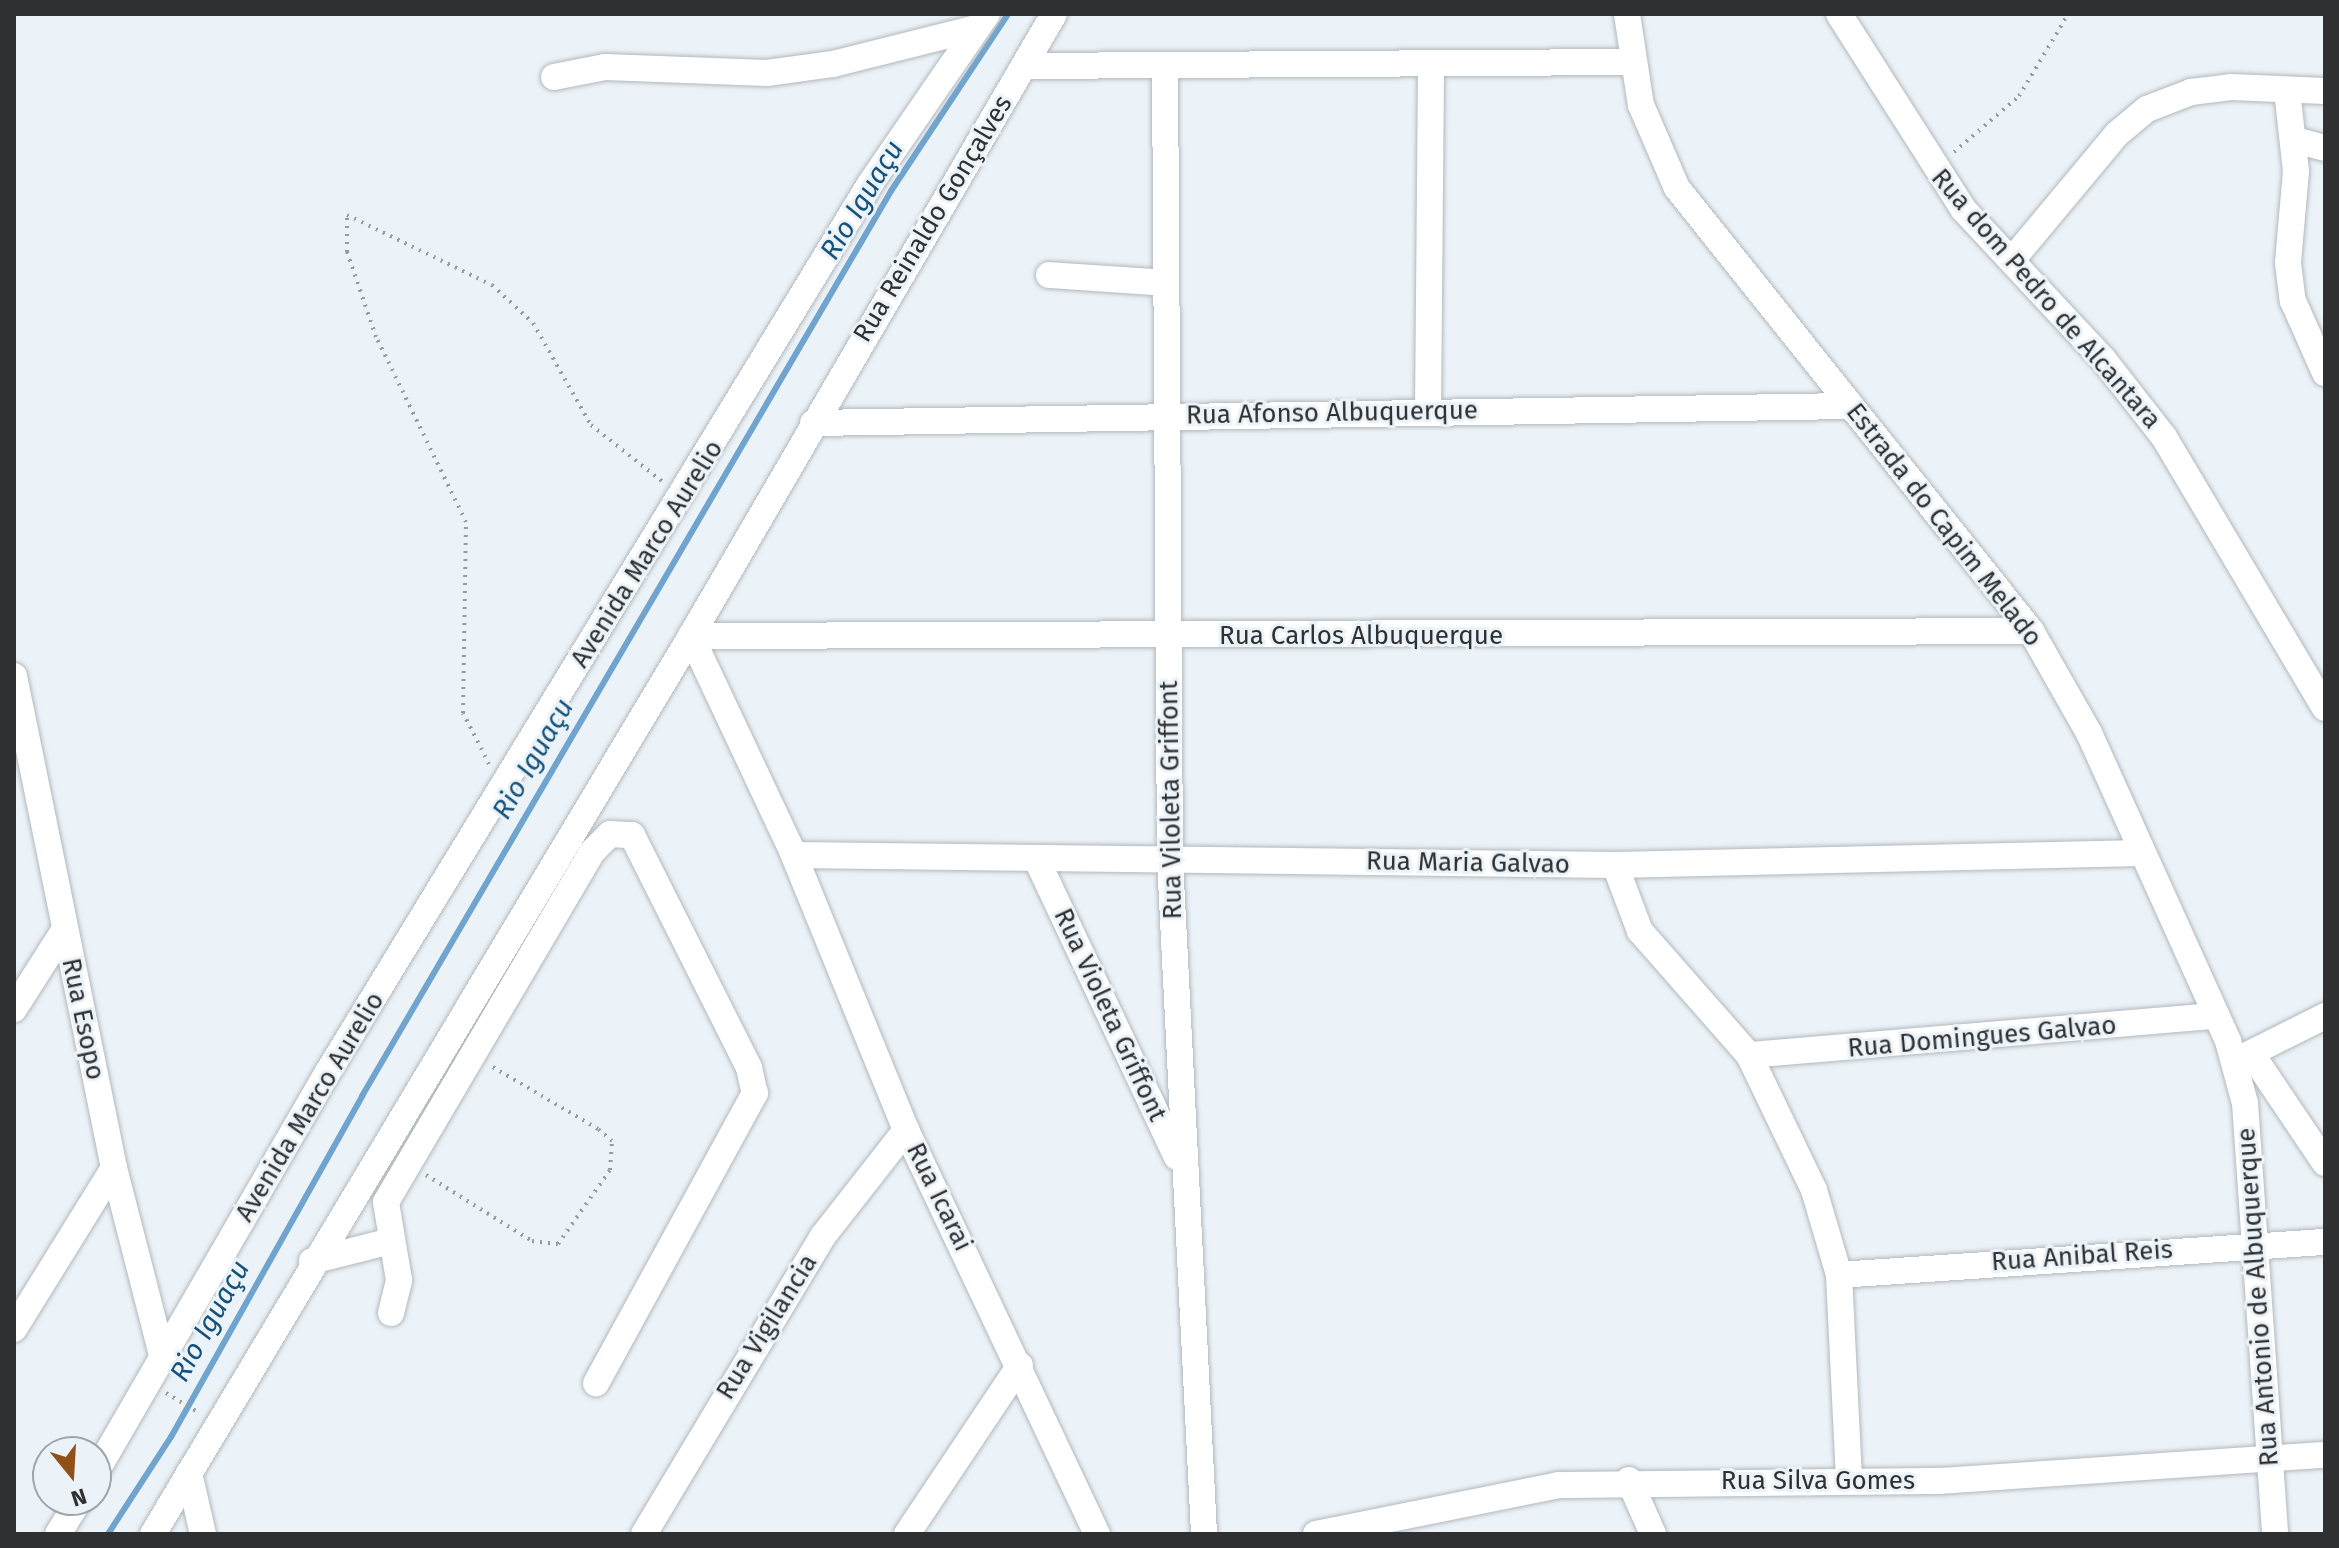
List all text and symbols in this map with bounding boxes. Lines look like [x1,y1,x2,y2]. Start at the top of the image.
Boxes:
street label: Rua Reinaldo Gonçalves [847,90,1019,348]
water label: Rio Iguaçu [813,134,911,266]
street label: Rua dom Pedro de Alcantara [1925,163,2167,435]
street label: Rua Afonso Albuquerque [1186,395,1478,431]
street label: Estrada do Capim Melado [1839,397,2049,653]
street label: Avenida Marco Aurelio [564,435,730,673]
street label: Rua Carlos Albuquerque [1219,620,1503,652]
street label: Rua Viloleta Griffont [1153,680,1189,920]
water label: Rio Iguaçu [485,693,581,825]
street label: Rua Maria Galvao [1366,846,1570,880]
street label: Rua Violeta Griffont [1047,904,1173,1126]
street label: Rua Esopo [55,955,111,1083]
street label: Avenida Marco Aurelio [229,987,391,1227]
street label: Rua Domingues Galvao [1846,1010,2118,1064]
street label: Rua Antonio de Albuquerque [2231,1127,2285,1467]
street label: Rua Icarai [899,1138,979,1256]
street label: Rua Anibal Reis [1990,1234,2174,1278]
street label: Rua Vigilancia [710,1249,824,1405]
water label: Rio Iguaçu [163,1254,257,1388]
north arrow [32,1436,112,1516]
street label: Rua Silva Gomes [1721,1465,1915,1497]
text: N [68,1482,90,1512]

